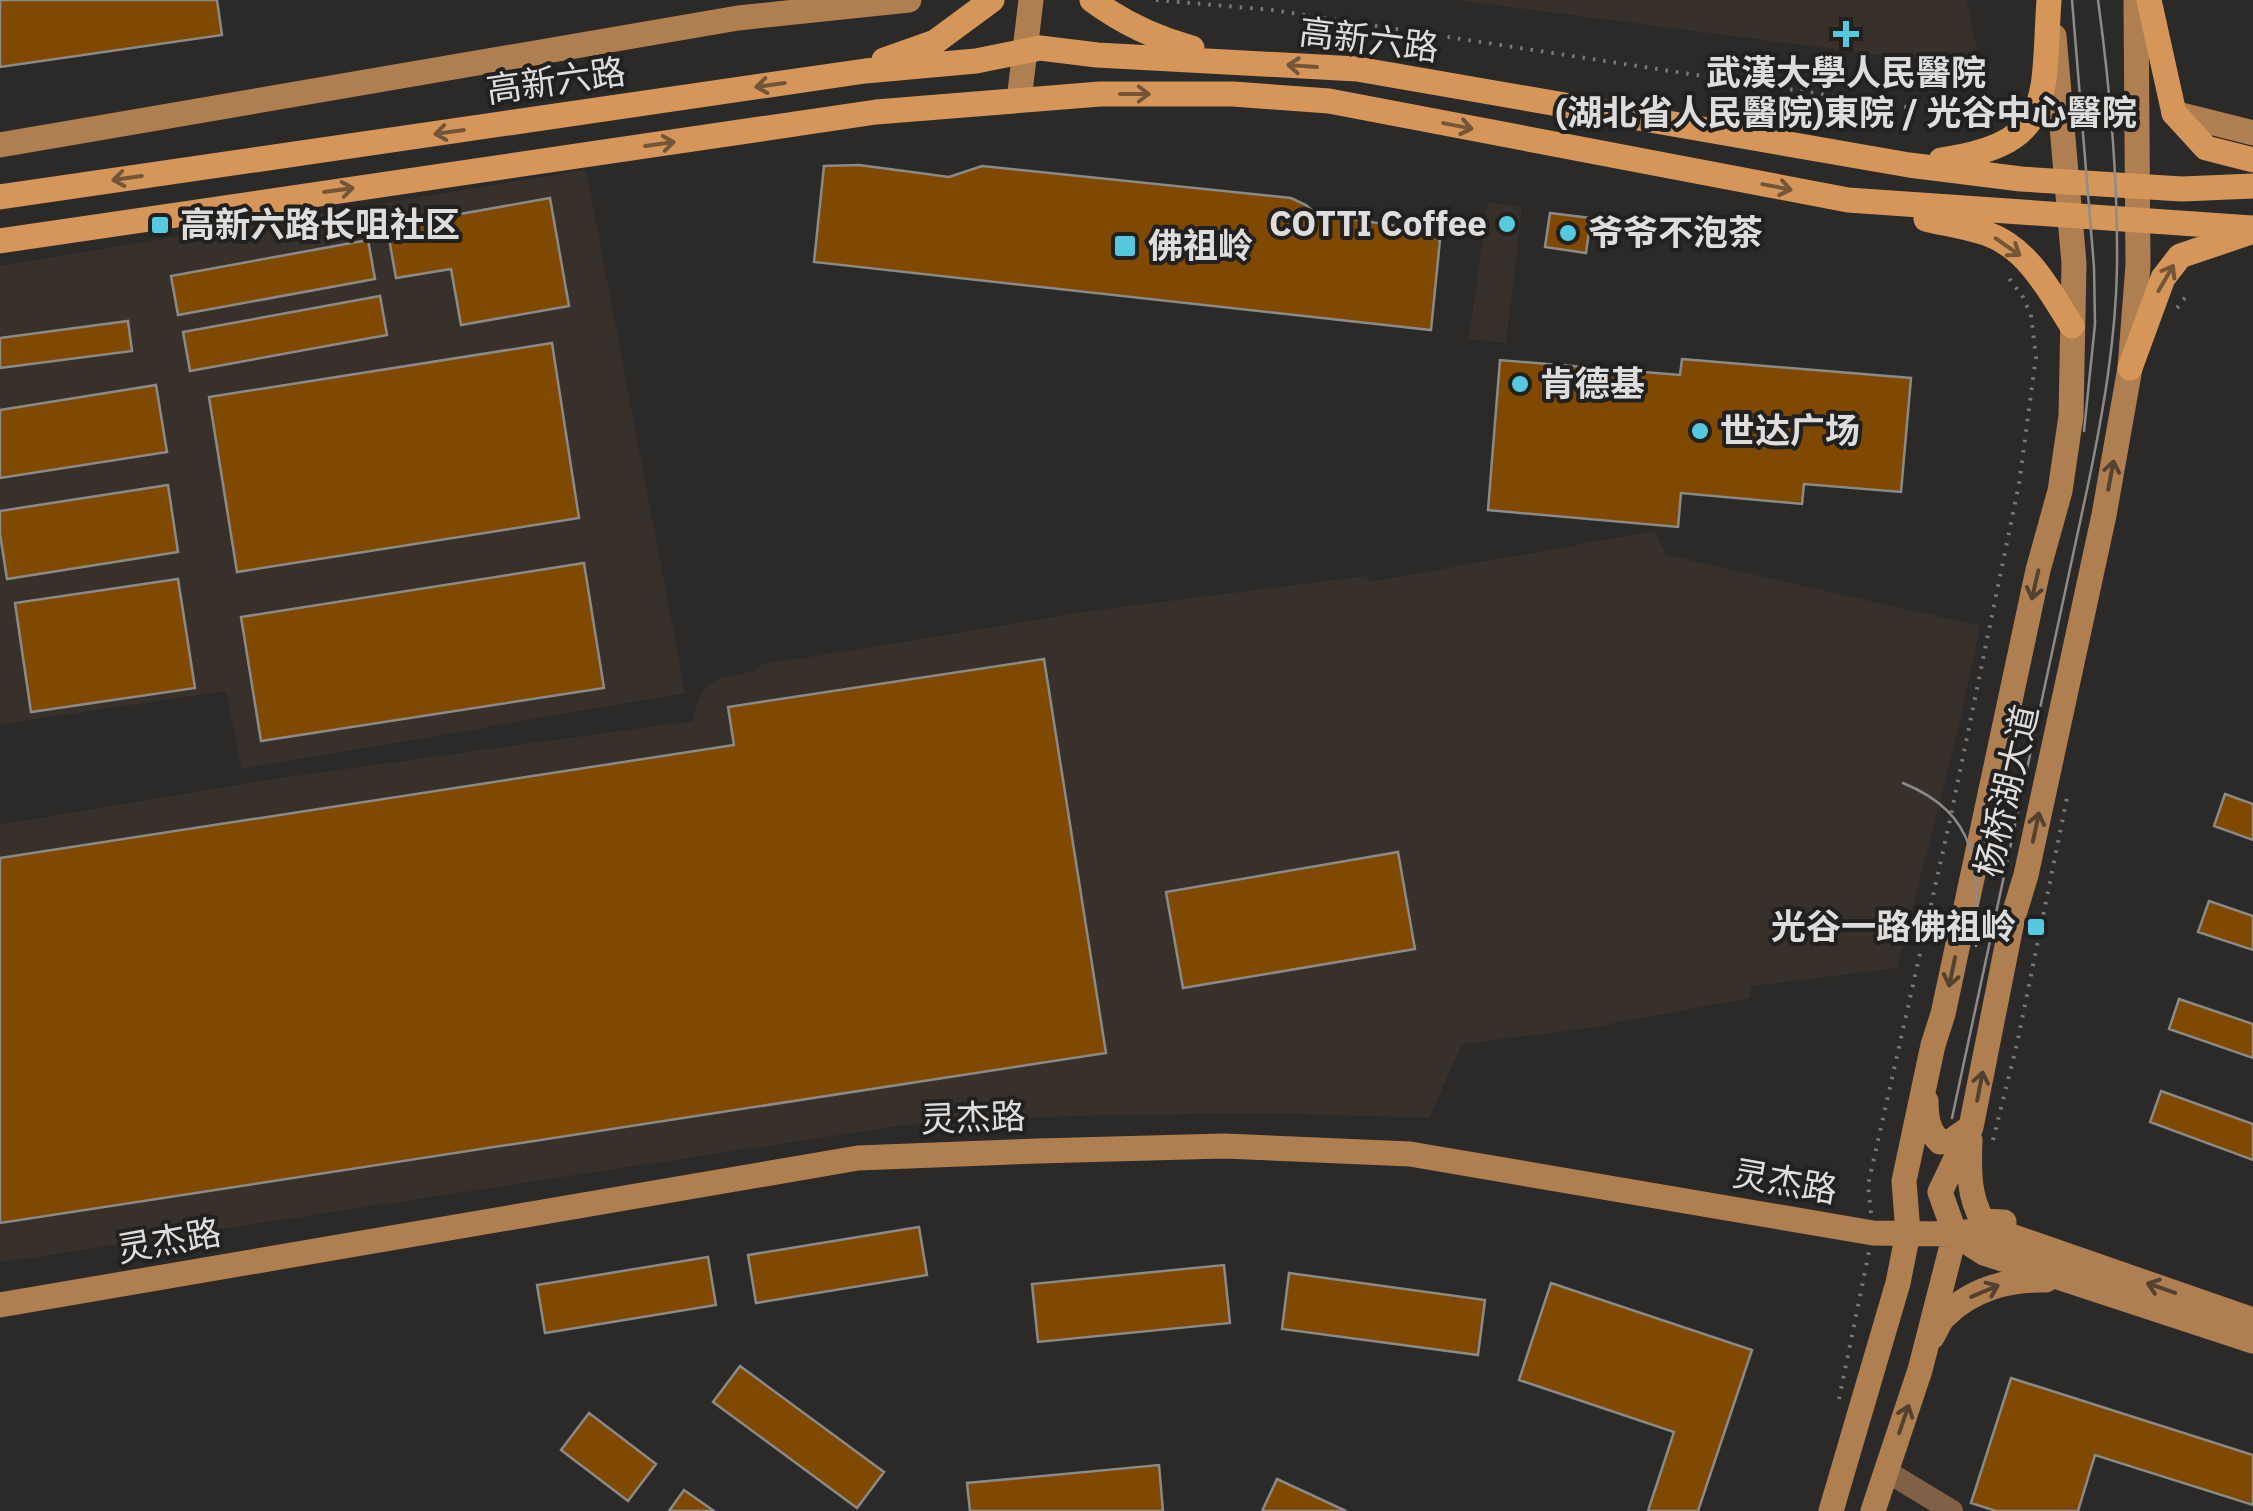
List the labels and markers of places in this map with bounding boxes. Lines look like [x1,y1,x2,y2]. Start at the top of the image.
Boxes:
marker: 武漢大學人民醫院 (湖北省人民醫院)東院 / 光谷中心醫院 [1833,21,1859,47]
place label: 武漢大學人民醫院 (湖北省人民醫院)東院 / 光谷中心醫院 [1555,49,2137,135]
place label: COTTI Coffee [1269,200,1487,246]
place label: 高新六路长咀社区 [180,201,460,247]
place label: 爷爷不泡茶 [1588,209,1763,255]
marker: COTTI Coffee [1496,213,1518,235]
marker: 高新六路长咀社区 [149,214,171,236]
place label: 佛祖岭 [1148,222,1253,268]
marker: 爷爷不泡茶 [1557,222,1579,244]
marker: 佛祖岭 [1112,233,1138,259]
place label: 肯德基 [1540,360,1645,406]
marker: 肯德基 [1509,373,1531,395]
place label: 世达广场 [1720,407,1860,453]
marker: 世达广场 [1689,420,1711,442]
place label: 光谷一路佛祖岭 [1771,903,2016,949]
marker: 光谷一路佛祖岭 [2025,916,2047,938]

